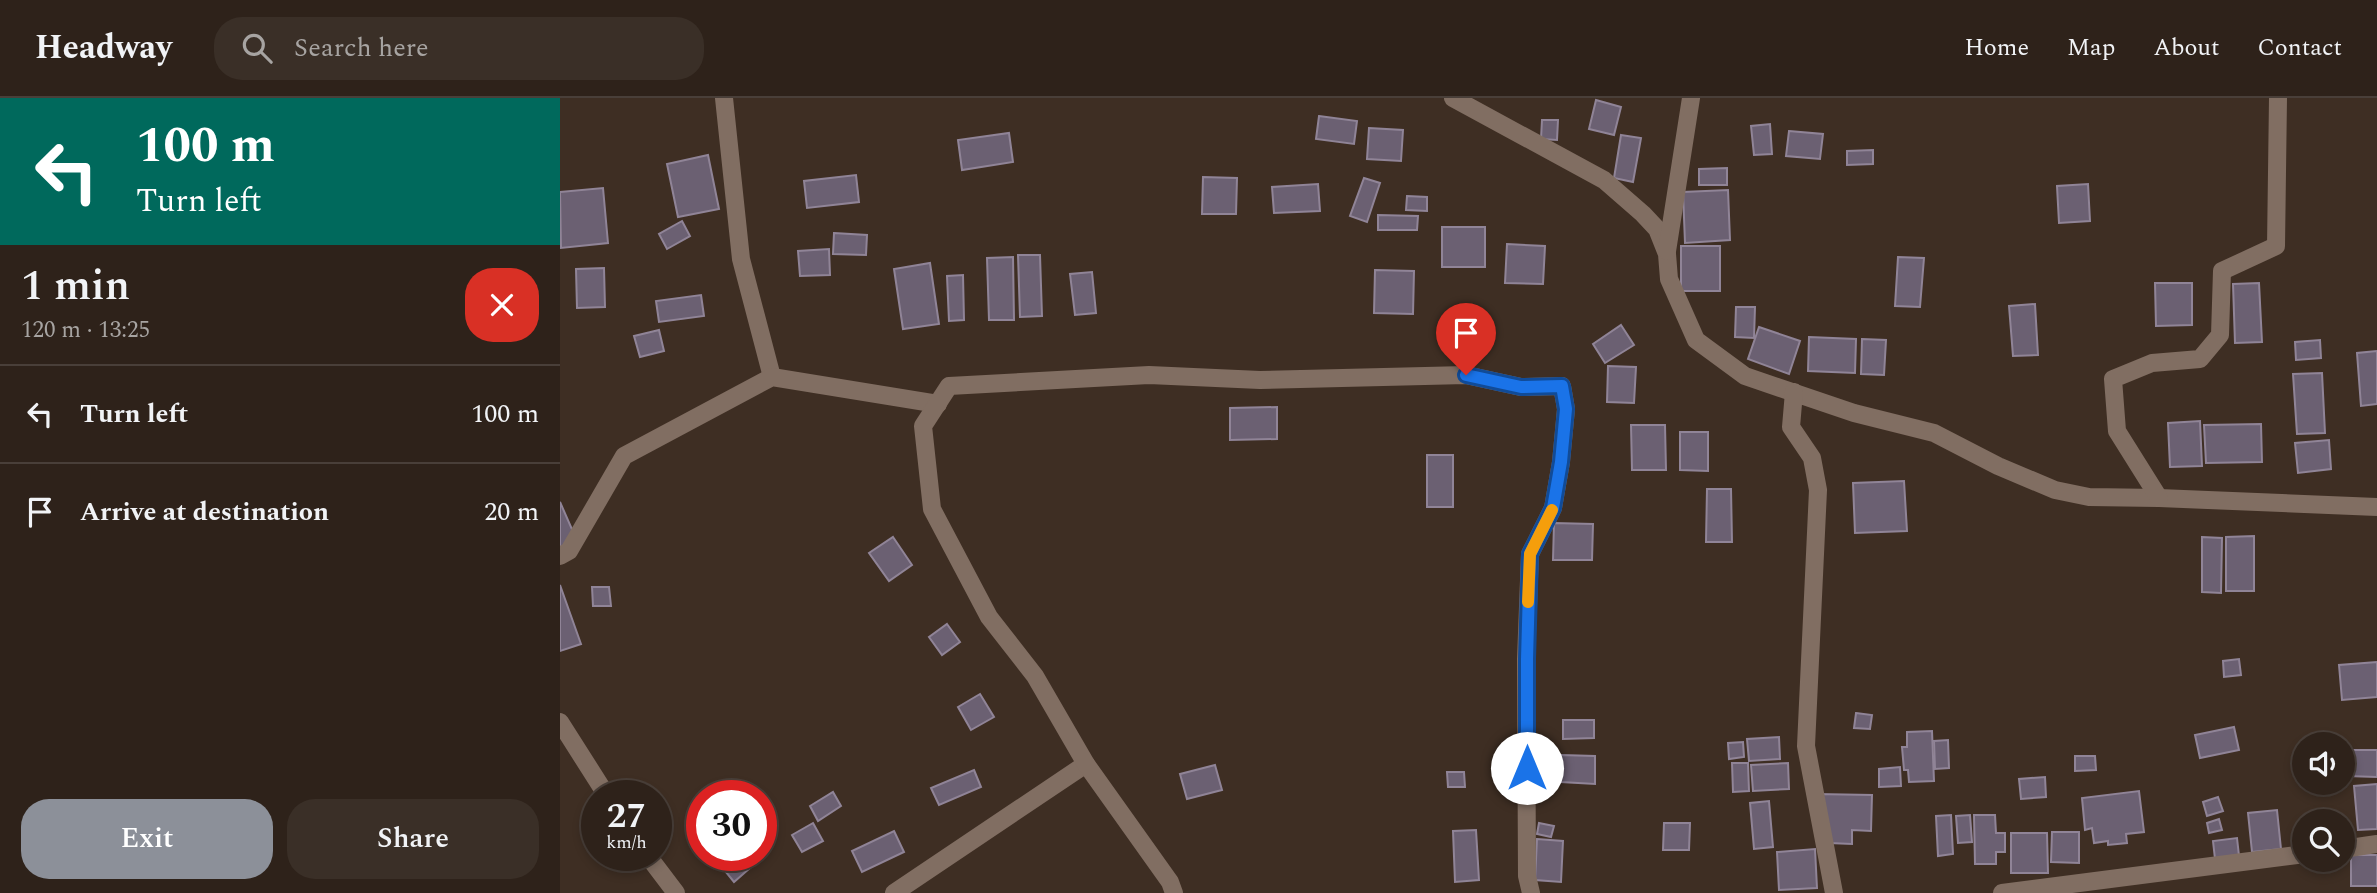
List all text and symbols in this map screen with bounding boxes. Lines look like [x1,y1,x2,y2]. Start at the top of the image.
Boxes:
search box [214,17,704,80]
text: Headway [35,23,172,73]
text: Search here [294,28,429,68]
icon: search [238,29,276,67]
text: Home [1964,30,2029,66]
text: Map [2067,30,2115,66]
text: About [2153,30,2219,66]
text: Contact [2257,30,2342,66]
text: 100 m [136,109,275,184]
icon: left [21,126,112,217]
text: Turn left [136,177,262,226]
text: 1 min [21,255,130,318]
button: close [465,268,539,342]
pin [1436,303,1496,375]
text: 120 m · 13:25 [21,313,150,348]
icon: arrive [1447,314,1485,352]
text: Turn left [80,394,188,434]
text: 100 m [471,394,539,434]
icon: left [21,395,59,433]
text: Arrive at destination [80,492,329,532]
text: 20 m [484,492,539,532]
icon: arrive [21,493,59,531]
position arrow [1490,731,1564,805]
map controls [2292,732,2355,872]
button: sound [2292,732,2355,795]
speed limit sign: 30 [686,780,777,871]
text: 27 [607,790,646,843]
button: Exit [21,799,273,879]
button: Share [287,799,539,879]
button: search [2292,809,2355,872]
text: km/h [606,829,647,856]

